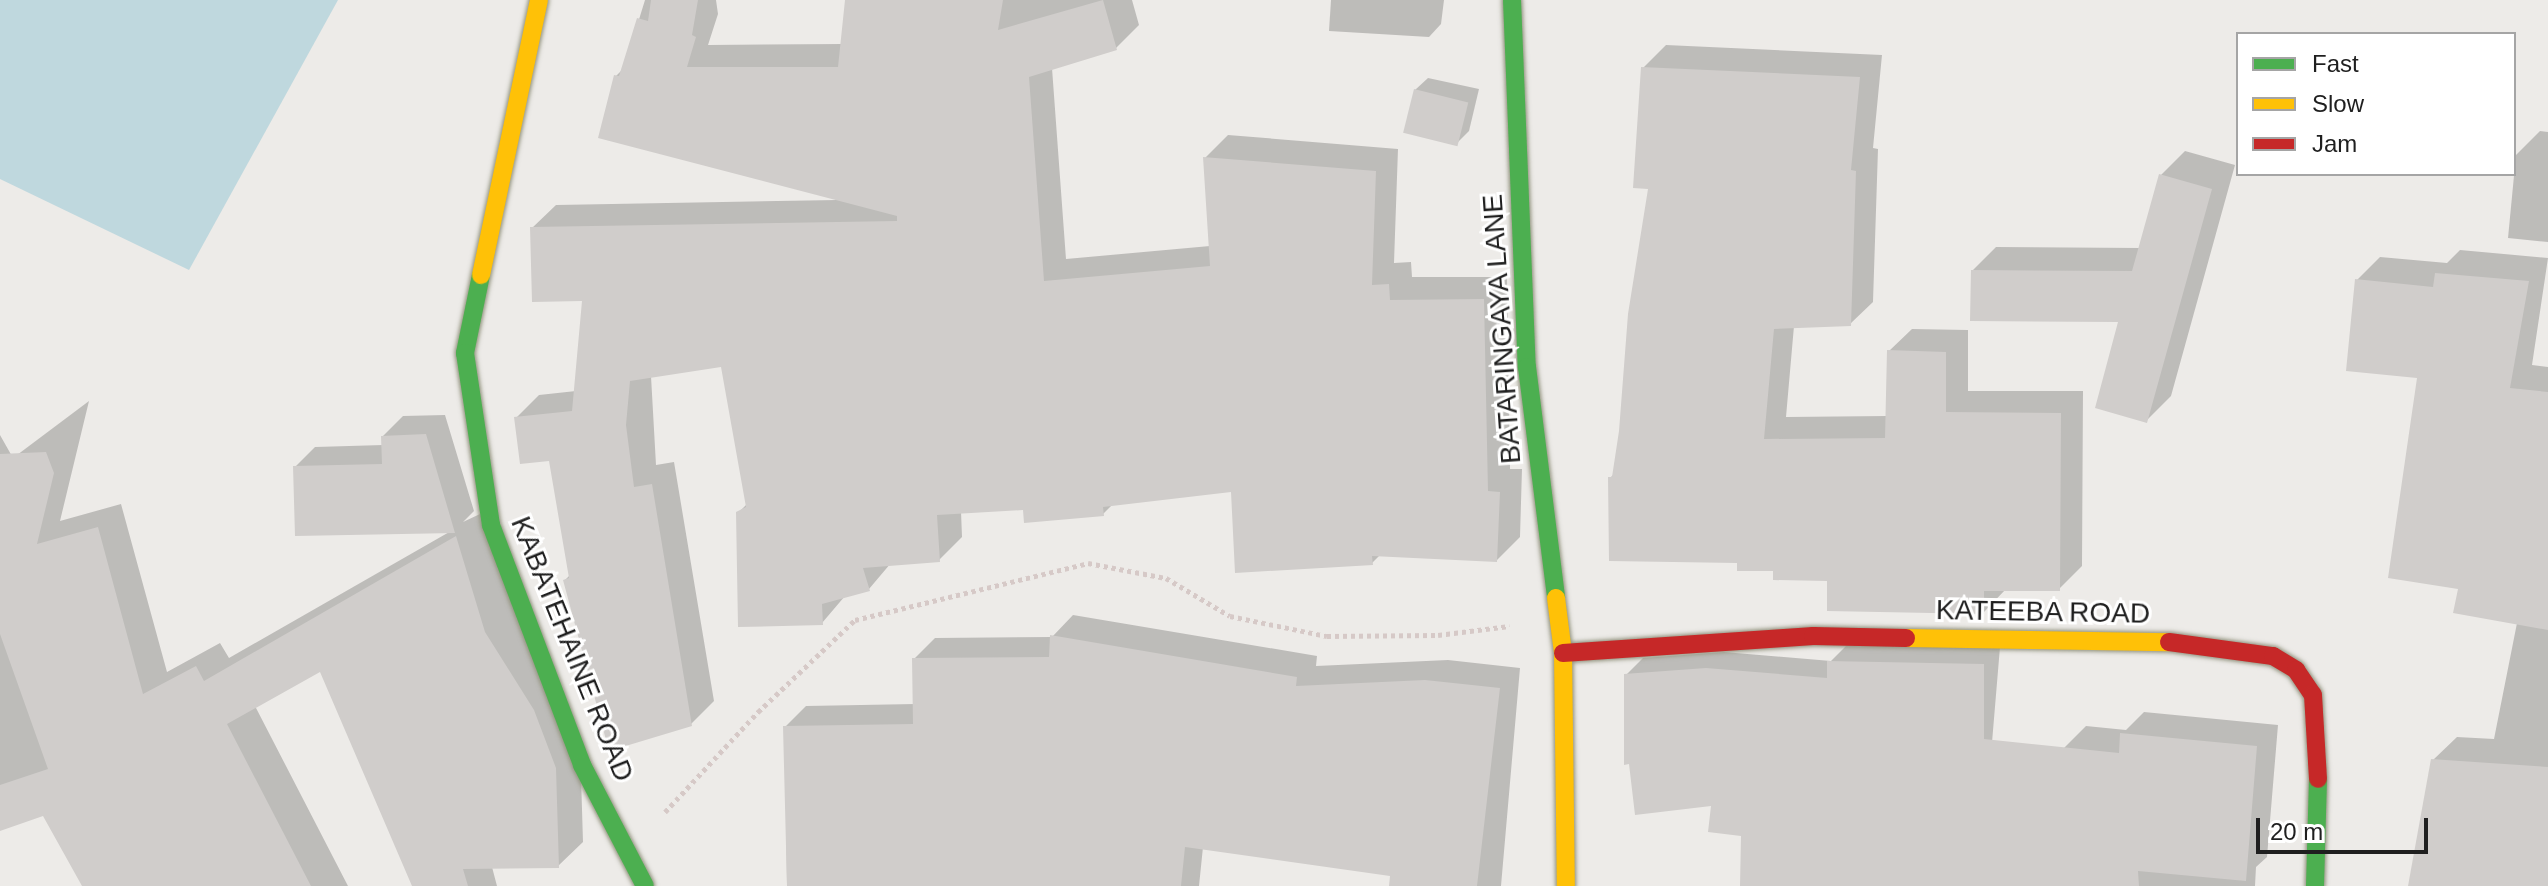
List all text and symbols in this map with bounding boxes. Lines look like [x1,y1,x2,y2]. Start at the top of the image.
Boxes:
legend [2236,32,2516,176]
text: Fast [2312,50,2359,77]
text: Slow [2312,90,2364,117]
text: Jam [2312,130,2357,157]
street label: BATARINGAYA LANE [1476,192,1528,466]
street label: KABATEHAINE ROAD [503,512,641,786]
street label: KATEEBA ROAD [1935,593,2151,631]
scale bar [2260,802,2432,852]
text: 20 m [2270,818,2323,845]

